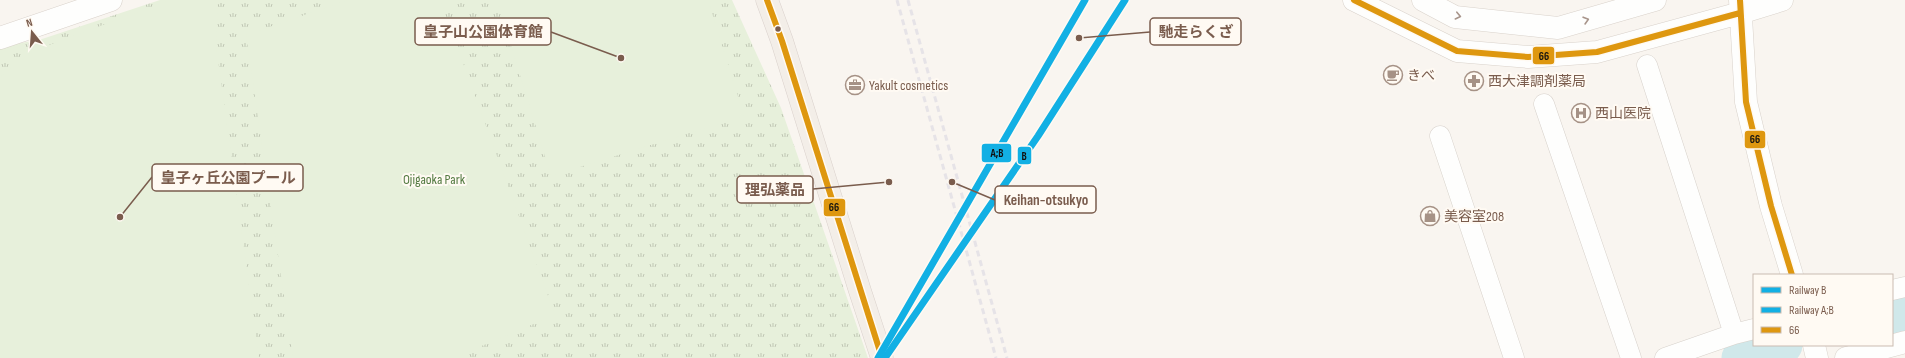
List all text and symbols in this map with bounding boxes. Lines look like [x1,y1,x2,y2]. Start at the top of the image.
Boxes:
north arrow [12,12,52,52]
one-way arrow [1455,12,1461,20]
text: N [25,16,34,30]
one-way arrow [1582,16,1589,25]
callout: 皇子山公園体育館 [415,18,551,45]
callout: 馳走らくざ [1150,18,1241,45]
text: 皇子山公園体育館 [423,23,543,42]
text: 馳走らくざ [1158,23,1234,42]
unlabelled marker [773,24,783,34]
line badge: 66 [1532,46,1555,65]
text: 66 [1539,50,1549,63]
cafe icon: きべ [1382,64,1404,86]
place label: きべ [1407,67,1435,84]
pharmacy icon: 西大津調剤薬局 [1463,70,1485,92]
place label: 西大津調剤薬局 [1488,73,1586,90]
office icon: Yakult cosmetics [844,74,866,96]
place label: Yakult cosmetics [869,77,948,94]
hospital icon: 西山医院 [1570,102,1592,124]
place label: 西山医院 [1595,105,1651,122]
line badge: 66 [1744,130,1766,149]
text: 66 [1750,133,1760,146]
line badge: A;B [981,143,1012,163]
line badge: B [1017,146,1032,165]
text: A;B [989,147,1004,160]
text: B [1021,150,1027,163]
callout: 皇子ヶ丘公園プール [152,164,303,191]
text: 皇子ヶ丘公園プール [160,169,296,188]
park label: Ojigaoka Park [403,171,466,188]
callout: 理弘薬品 [737,176,813,203]
text: 理弘薬品 [745,181,805,200]
callout: Keihan-otsukyo [995,186,1096,213]
text: Keihan-otsukyo [1004,191,1088,210]
line badge: 66 [823,198,846,217]
text: 66 [829,201,839,214]
shop icon: 美容室208 [1419,205,1441,227]
place label: 美容室208 [1444,208,1504,225]
legend [1753,274,1893,346]
text: Railway B [1789,283,1826,298]
text: Railway A;B [1789,303,1834,318]
text: 66 [1789,323,1800,338]

